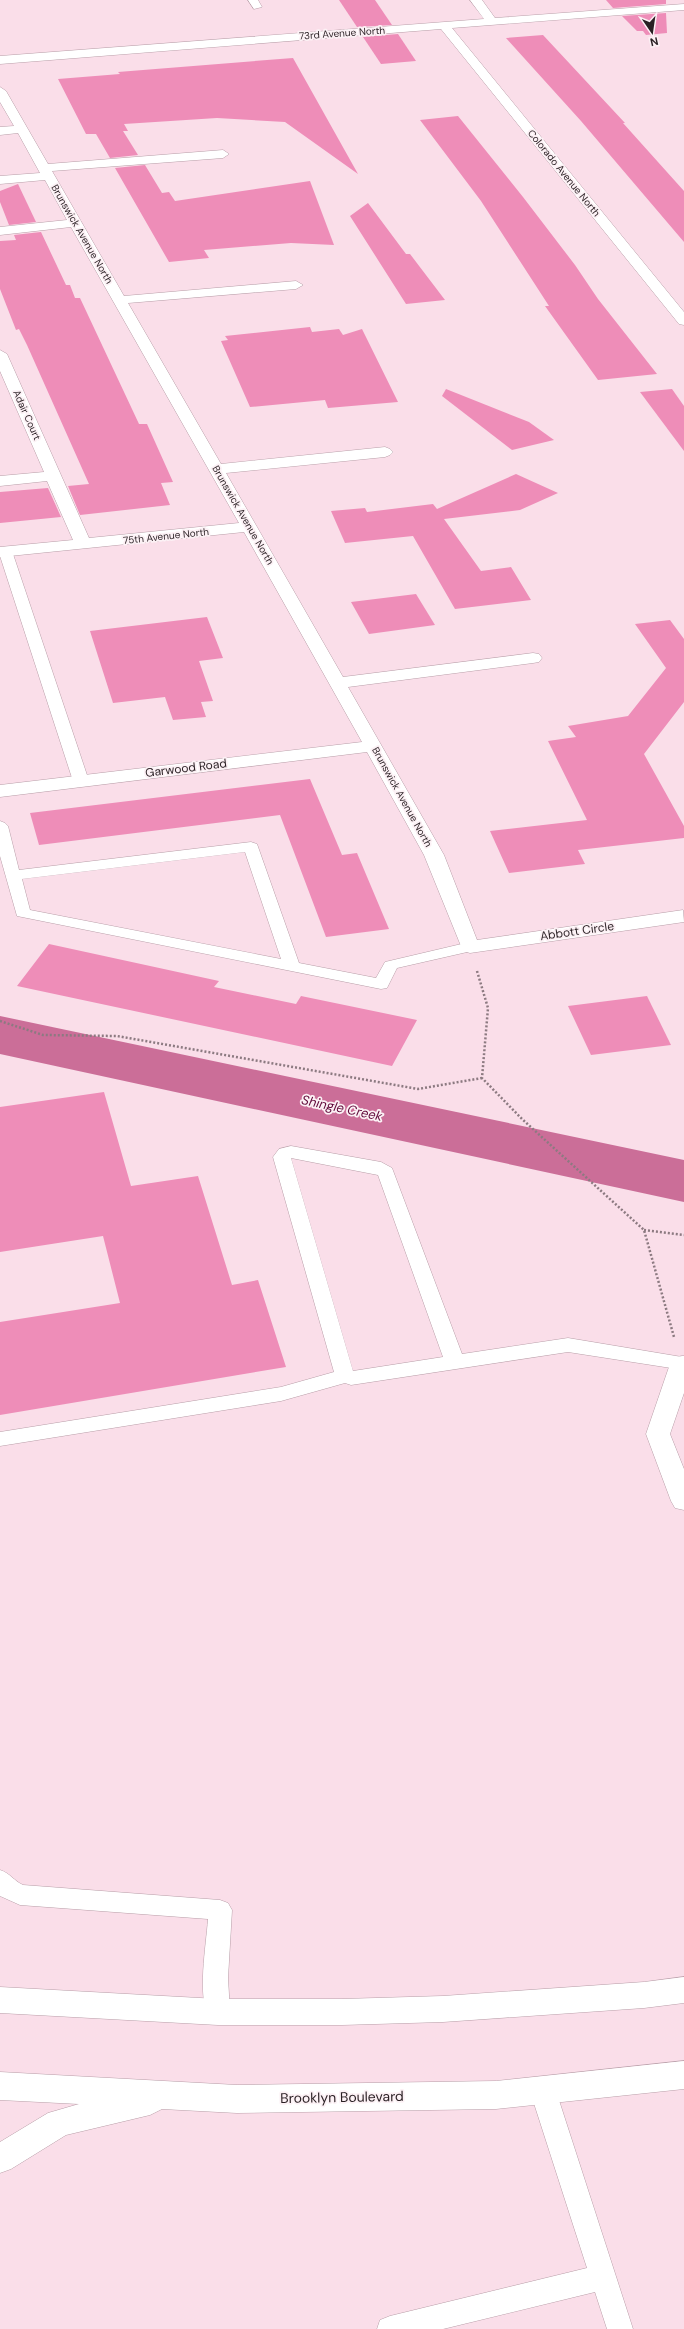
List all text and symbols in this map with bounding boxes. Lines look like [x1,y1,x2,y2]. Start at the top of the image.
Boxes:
north arrow [632,12,672,52]
street label: 73rd Avenue North [299,23,386,42]
text: N [649,34,660,49]
street label: Colorado Avenue North [525,127,603,219]
street label: Brunswick Avenue North [48,182,116,286]
street label: Adair Court [10,388,44,442]
street label: Brunswick Avenue North [209,463,277,567]
street label: 75th Avenue North [122,525,210,547]
street label: Brunswick Avenue North [369,745,435,849]
street label: Garwood Road [144,755,228,781]
street label: Abbott Circle [539,918,615,944]
water label: Shingle Creek [300,1091,384,1125]
street label: Brooklyn Boulevard [280,2087,404,2107]

